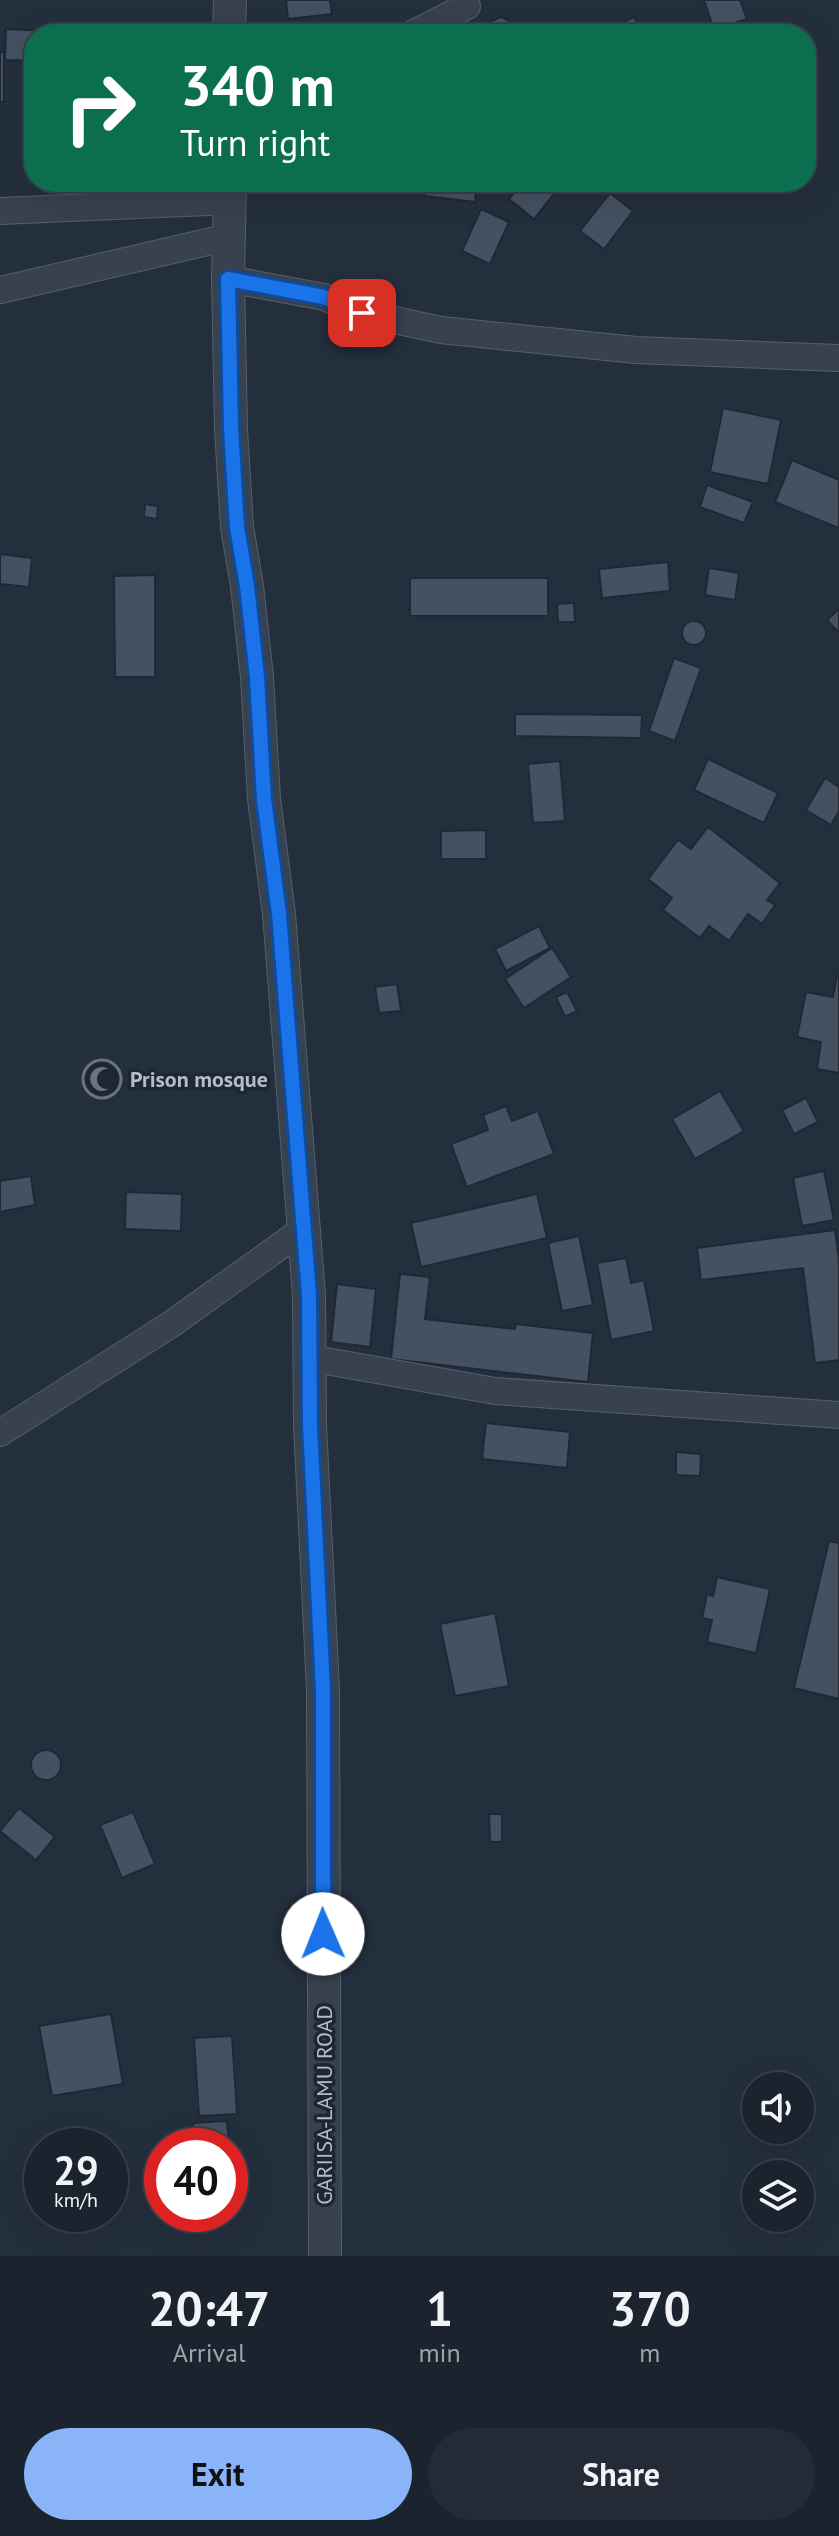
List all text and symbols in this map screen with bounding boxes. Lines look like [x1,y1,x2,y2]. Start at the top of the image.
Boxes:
text: 340 m [180,49,335,121]
icon: right [48,56,152,160]
text: Turn right [180,119,330,166]
pin [328,279,396,347]
icon: arrive [340,291,384,335]
mosque icon: Prison mosque [81,1058,123,1100]
place label: Prison mosque [130,1065,268,1093]
position arrow [281,1892,365,1976]
street label: GARIISA-LAMU ROAD [310,2005,338,2205]
map controls [742,2072,814,2232]
button: sound [742,2072,814,2144]
speed limit sign: 40 [144,2128,248,2232]
text: 29 [53,2144,99,2196]
button: layers [742,2160,814,2232]
text: km/h [54,2187,98,2213]
text: 20:47 [148,2277,270,2339]
text: 1 [426,2277,453,2339]
text: 370 [609,2277,691,2339]
text: Arrival [173,2336,246,2369]
text: min [418,2336,461,2369]
text: m [639,2336,660,2369]
button: Exit [24,2428,412,2520]
button: Share [428,2428,815,2520]

